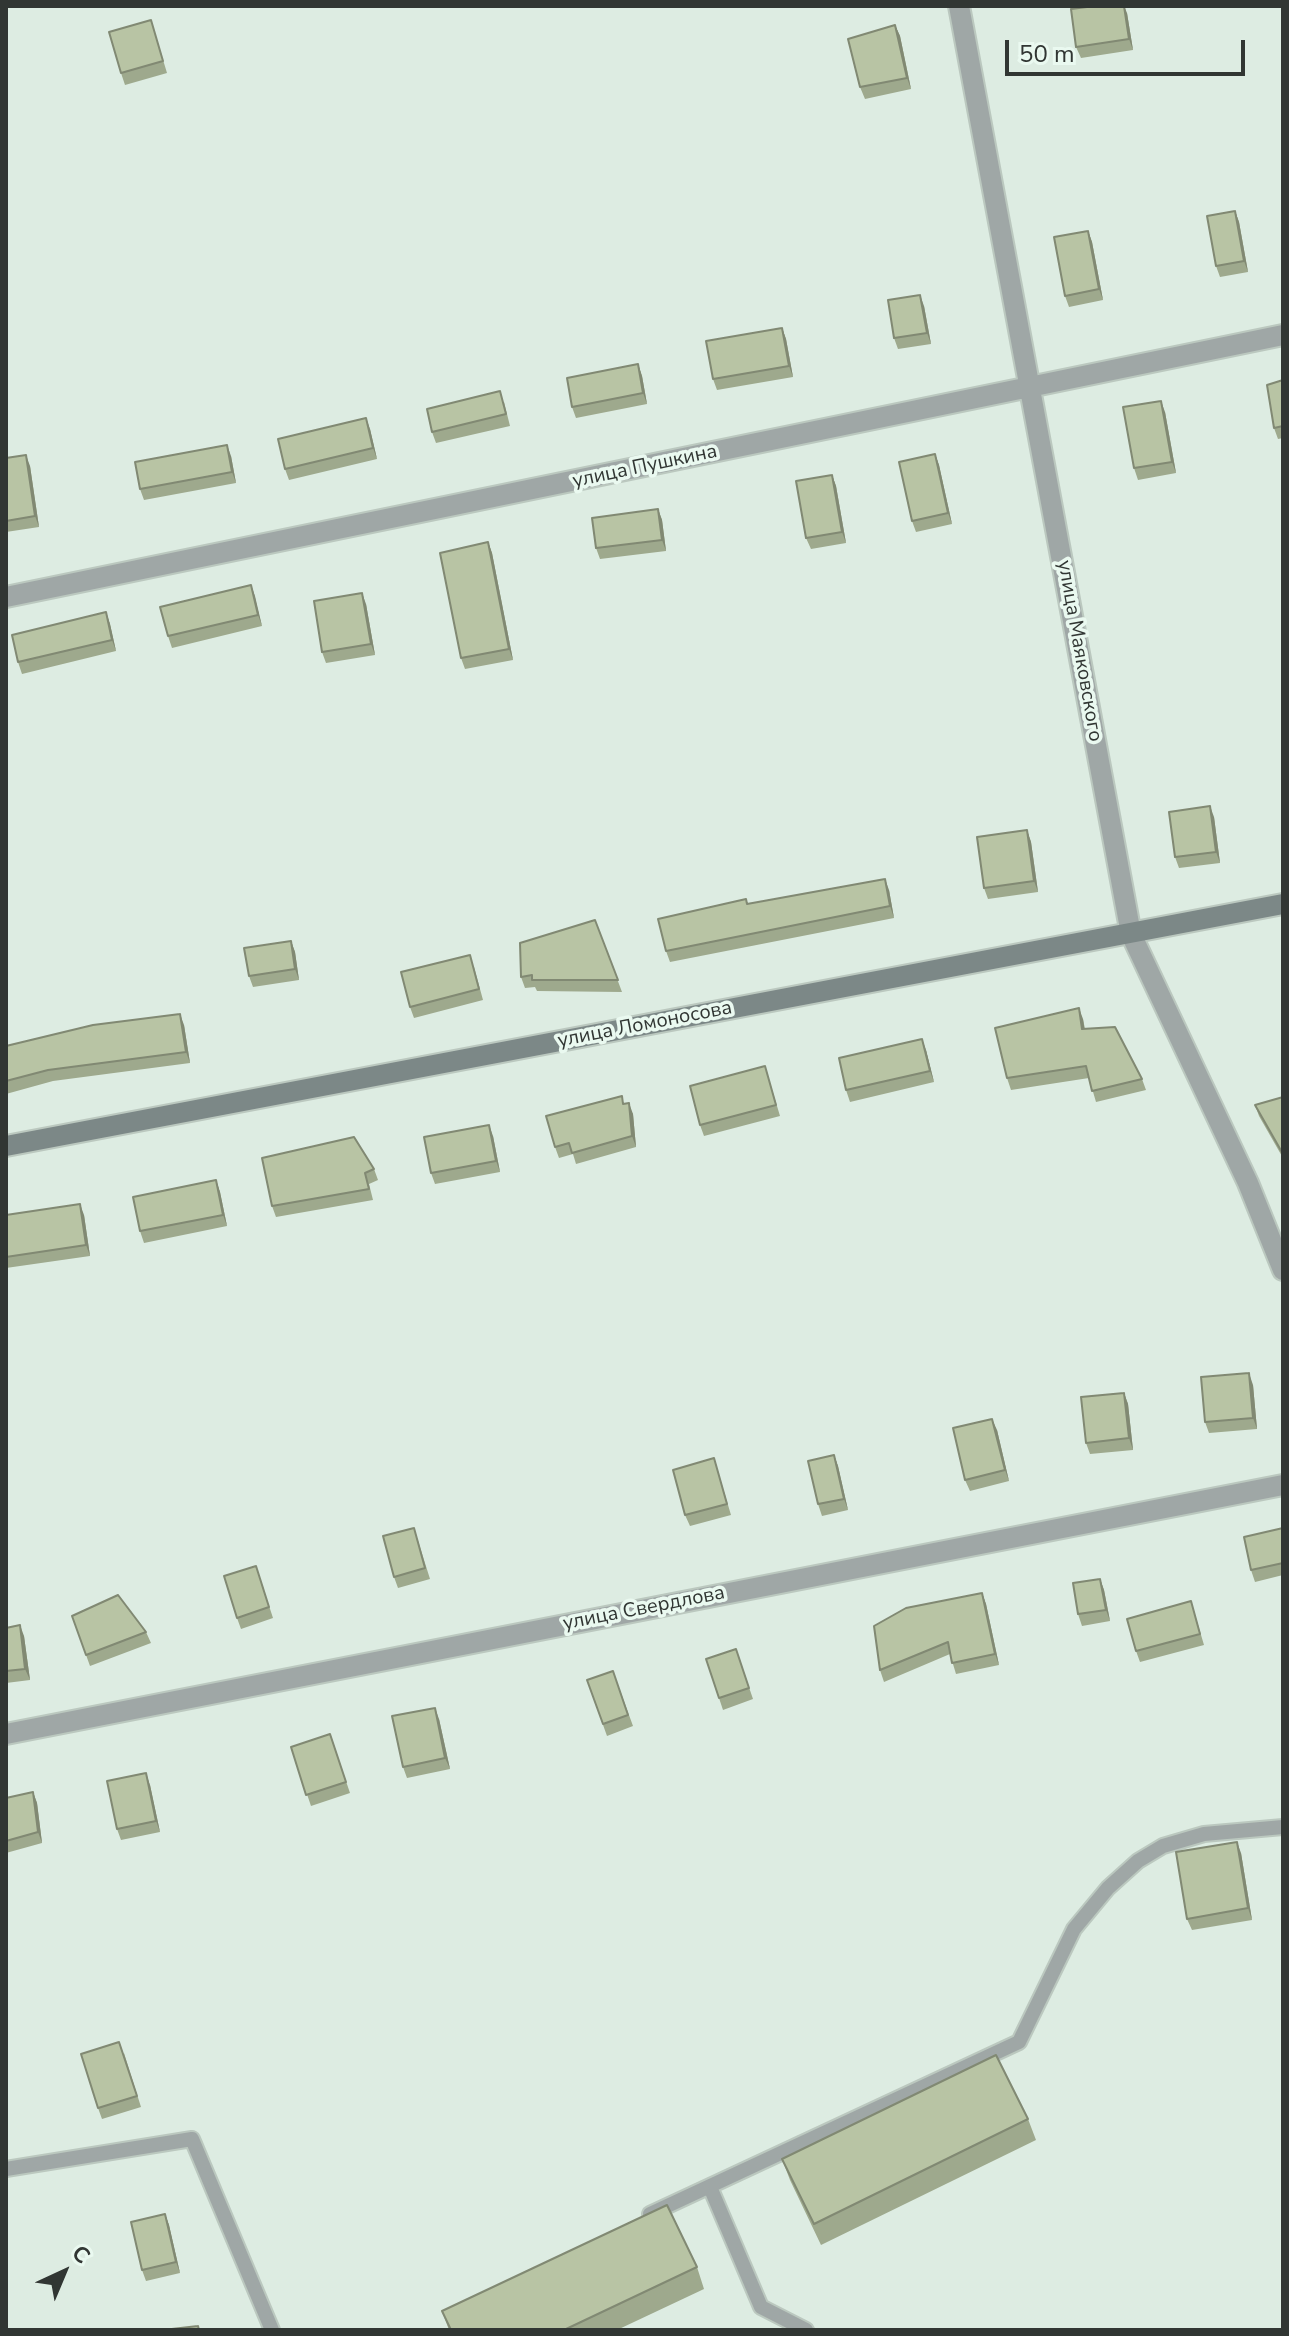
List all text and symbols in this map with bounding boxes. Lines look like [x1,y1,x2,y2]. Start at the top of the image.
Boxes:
scale bar [1009,24,1249,74]
text: 50 m [1019,38,1075,70]
street label: улица Пушкина [571,440,719,494]
street label: улица Маяковского [1051,558,1107,744]
street label: улица Ломоносова [556,996,734,1054]
street label: улица Свердлова [561,1582,727,1636]
north arrow [24,2232,104,2312]
text: С [65,2239,96,2271]

